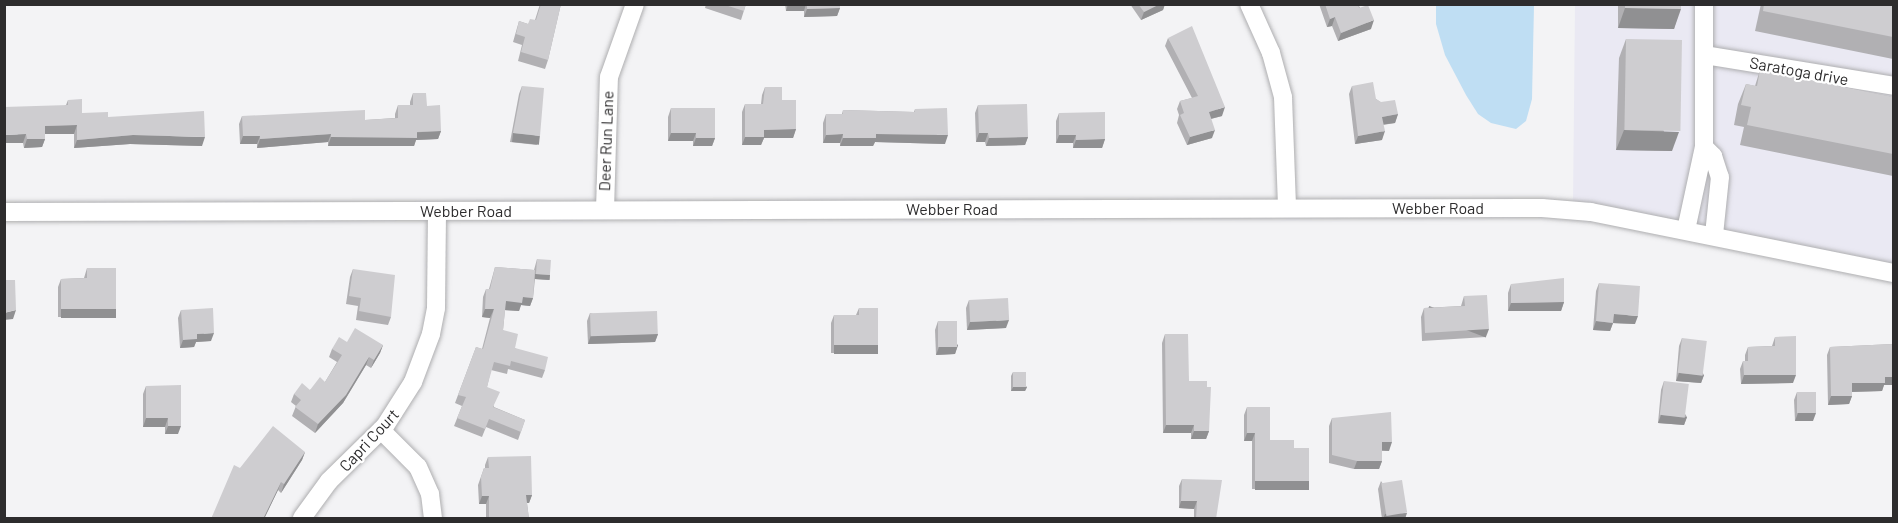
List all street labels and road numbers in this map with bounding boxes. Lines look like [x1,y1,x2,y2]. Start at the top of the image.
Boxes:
street label: Saratoga drive [1748,53,1850,89]
street label: Deer Run Lane [595,90,617,192]
street label: Webber Road [1392,198,1484,218]
street label: Webber Road [906,199,998,219]
street label: Webber Road [420,201,512,221]
street label: Capri Court [335,405,403,475]

